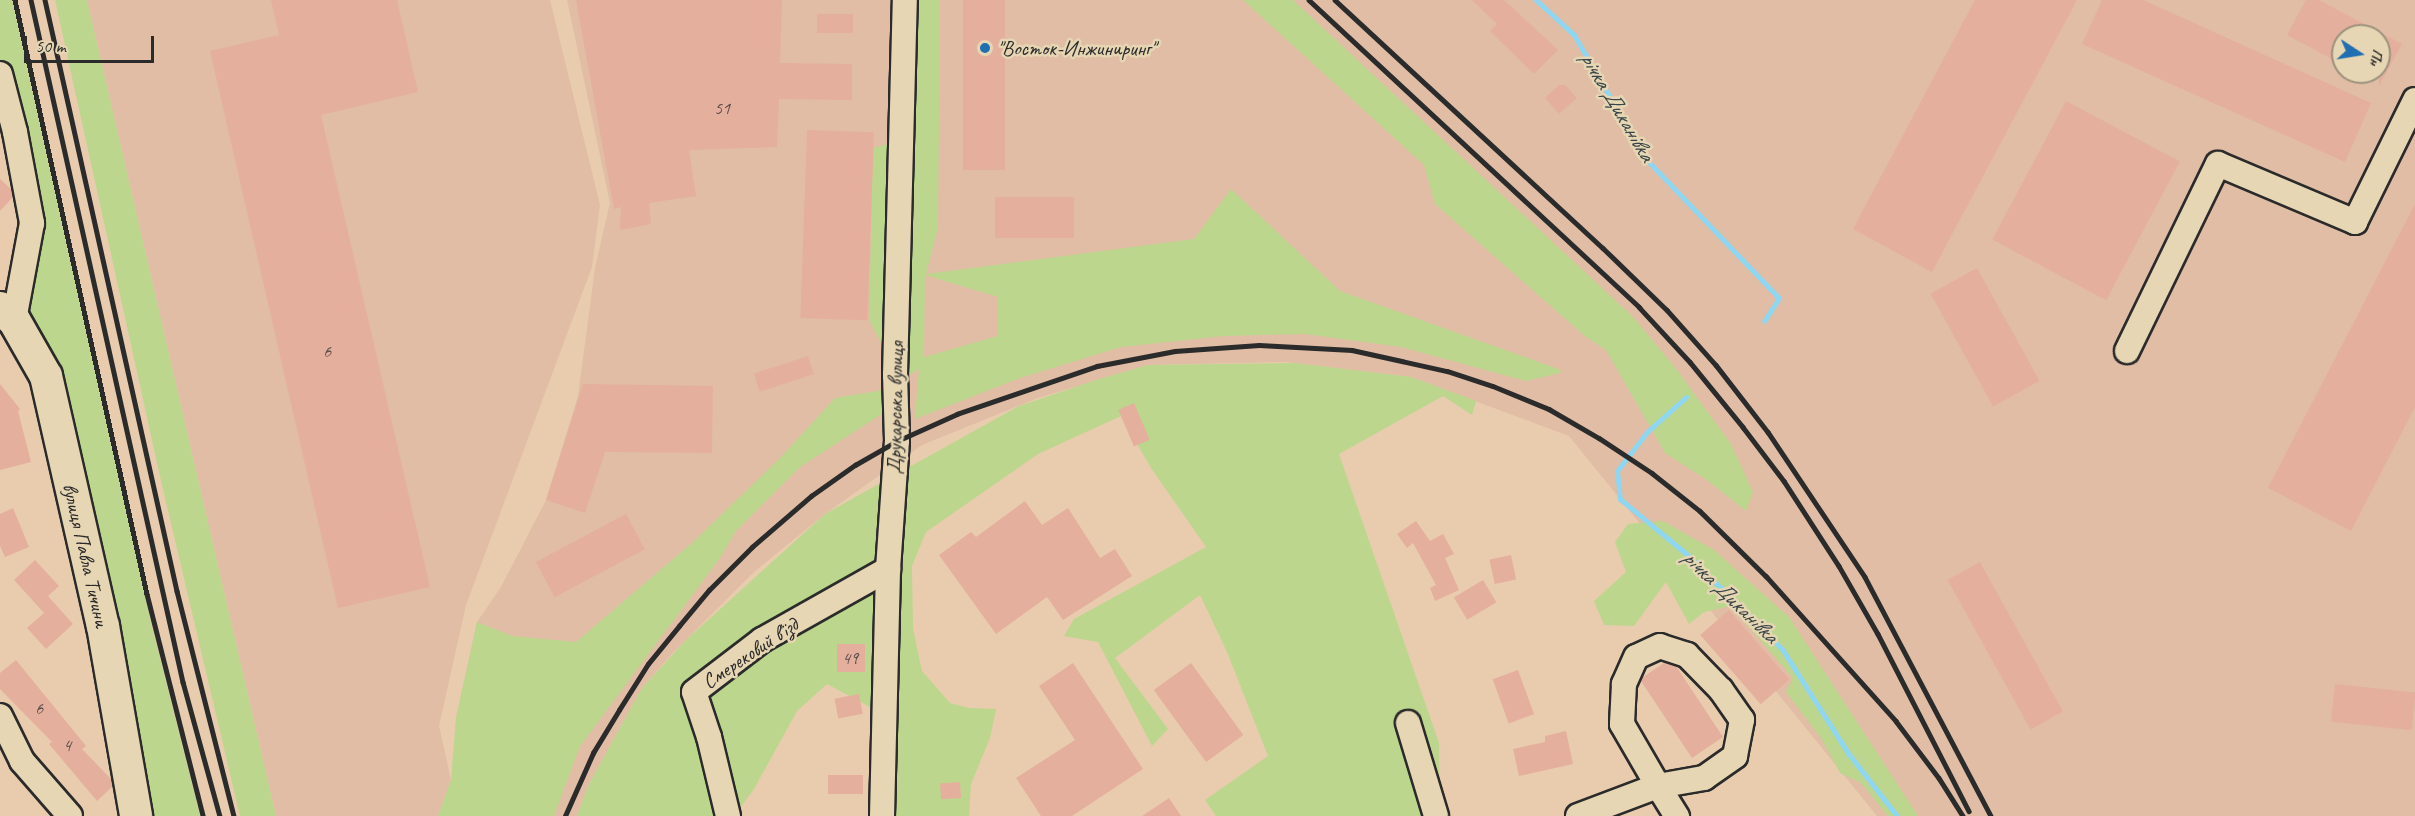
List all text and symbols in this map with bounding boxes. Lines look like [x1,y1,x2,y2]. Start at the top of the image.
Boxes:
scale bar [27,24,158,62]
north arrow [2331,24,2391,84]
text: 50 m [35,35,66,57]
place label: "Восток-Инжиниринг" [997,35,1155,61]
marker: "Восток-Инжиниринг" [978,41,992,55]
text: Пн [2365,47,2388,68]
water label: річка Диканівка [1575,49,1659,165]
house number: 51 [714,97,730,119]
house number: 6 [323,340,331,362]
street label: Друкарська вулиця [881,341,909,475]
street label: вулиця Павла Тичини [57,482,115,628]
water label: річка Диканівка [1678,546,1782,648]
street label: Смерековий в'їзд [697,612,803,694]
house number: 49 [842,647,858,669]
house number: 6 [35,697,43,719]
house number: 4 [63,734,71,756]

